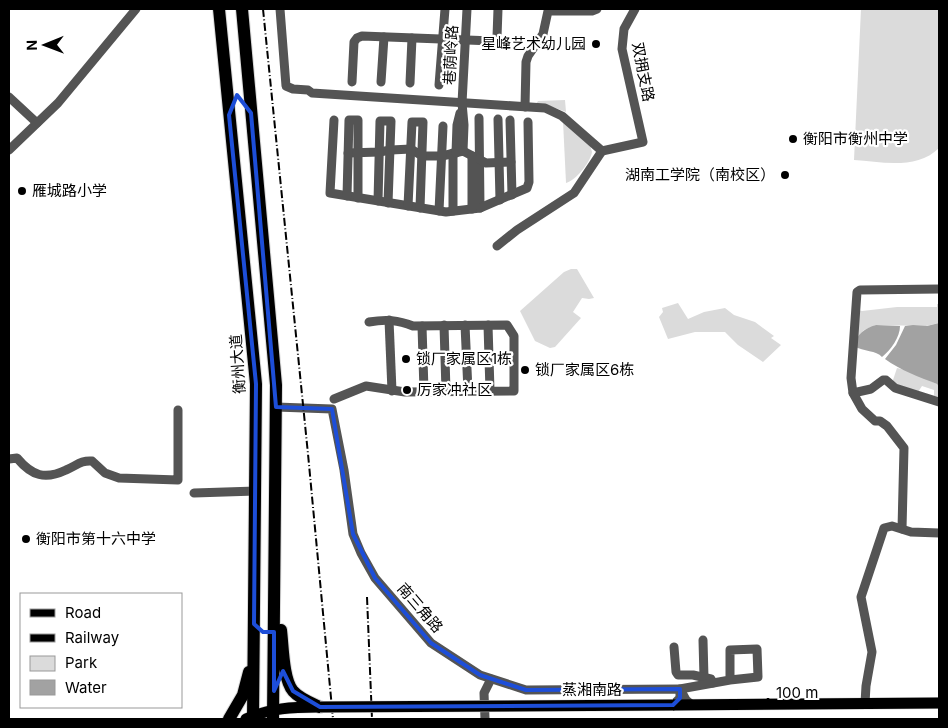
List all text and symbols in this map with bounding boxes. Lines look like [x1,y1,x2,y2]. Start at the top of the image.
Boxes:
north arrow [20,20,70,70]
street label: 巷荫岭路 [439,25,462,85]
place label: 星峰艺术幼儿园 [481,34,586,53]
marker: 星峰艺术幼儿园 [590,38,602,50]
text: N [23,40,40,51]
street label: 双拥支路 [628,41,659,103]
place label: 衡阳市衡州中学 [803,129,908,148]
marker: 衡阳市衡州中学 [787,133,799,145]
place label: 湖南工学院（南校区） [625,165,775,184]
marker: 湖南工学院（南校区） [779,169,791,181]
place label: 雁城路小学 [32,181,107,200]
marker: 雁城路小学 [16,185,28,197]
street label: 衡州大道 [226,333,249,395]
place label: 锁厂家属区1栋 [416,349,512,368]
marker: 锁厂家属区1栋 [400,353,412,365]
place label: 锁厂家属区6栋 [535,360,634,379]
marker: 锁厂家属区6栋 [519,364,531,376]
place label: 厉家冲社区 [417,380,492,399]
marker: 厉家冲社区 [401,384,413,396]
place label: 衡阳市第十六中学 [36,529,156,548]
marker: 衡阳市第十六中学 [20,533,32,545]
street label: 南三角路 [394,579,447,637]
legend [20,593,182,708]
text: Road [65,603,101,622]
text: Railway [65,628,120,647]
text: Park [65,653,98,672]
scale bar [768,676,874,708]
text: Water [65,678,107,697]
street label: 蒸湘南路 [562,680,622,699]
text: 100 m [776,683,818,702]

